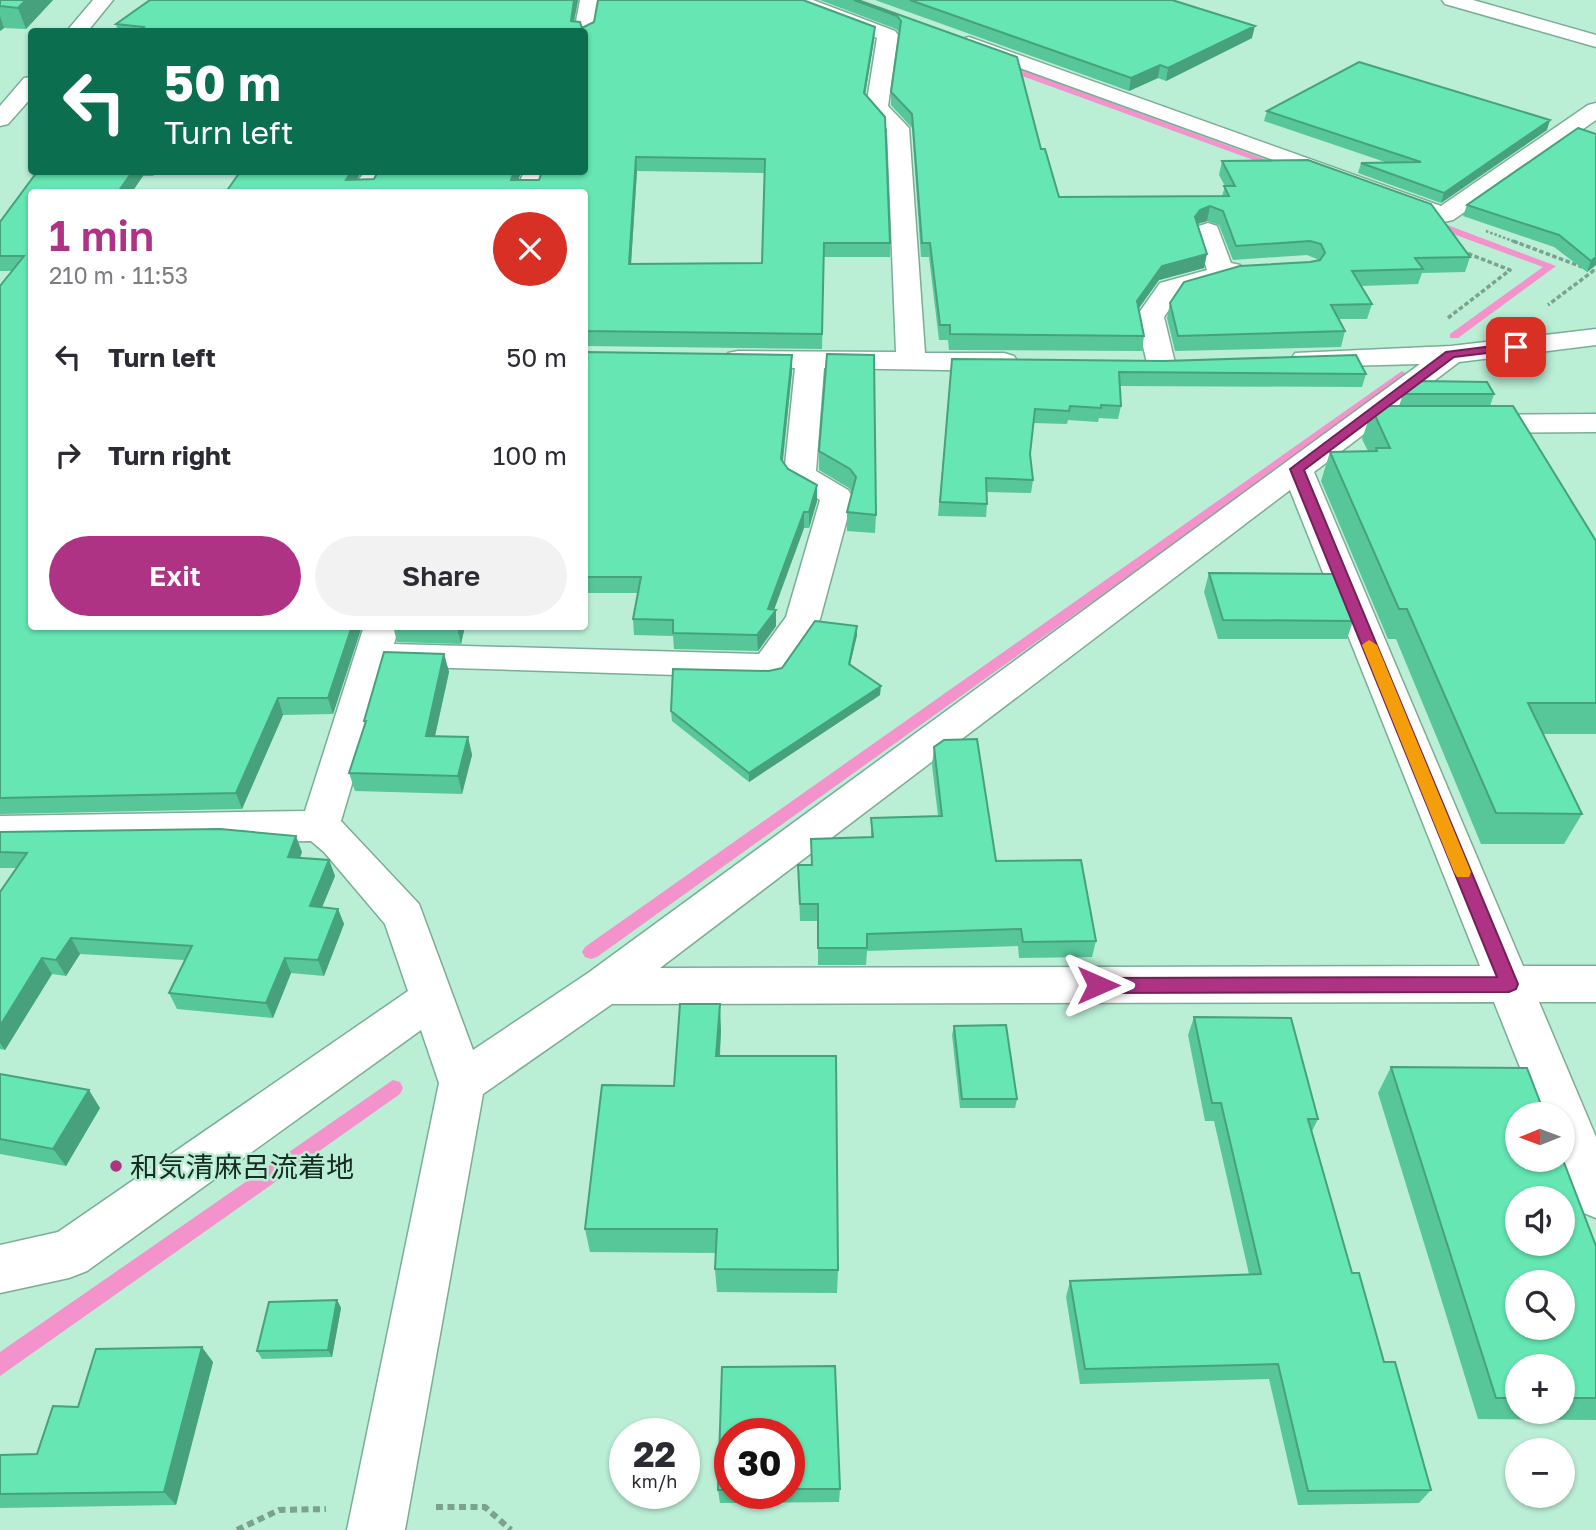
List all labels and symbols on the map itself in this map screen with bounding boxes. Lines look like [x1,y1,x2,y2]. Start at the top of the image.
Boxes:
pin [1486,317,1546,377]
position arrow [1061,948,1135,1022]
north arrow [1505,1102,1575,1172]
place label: 和気清麻呂流着地 [130,1150,354,1183]
marker: 和気清麻呂流着地 [108,1158,124,1174]
speed limit sign: 30 [714,1418,805,1509]

